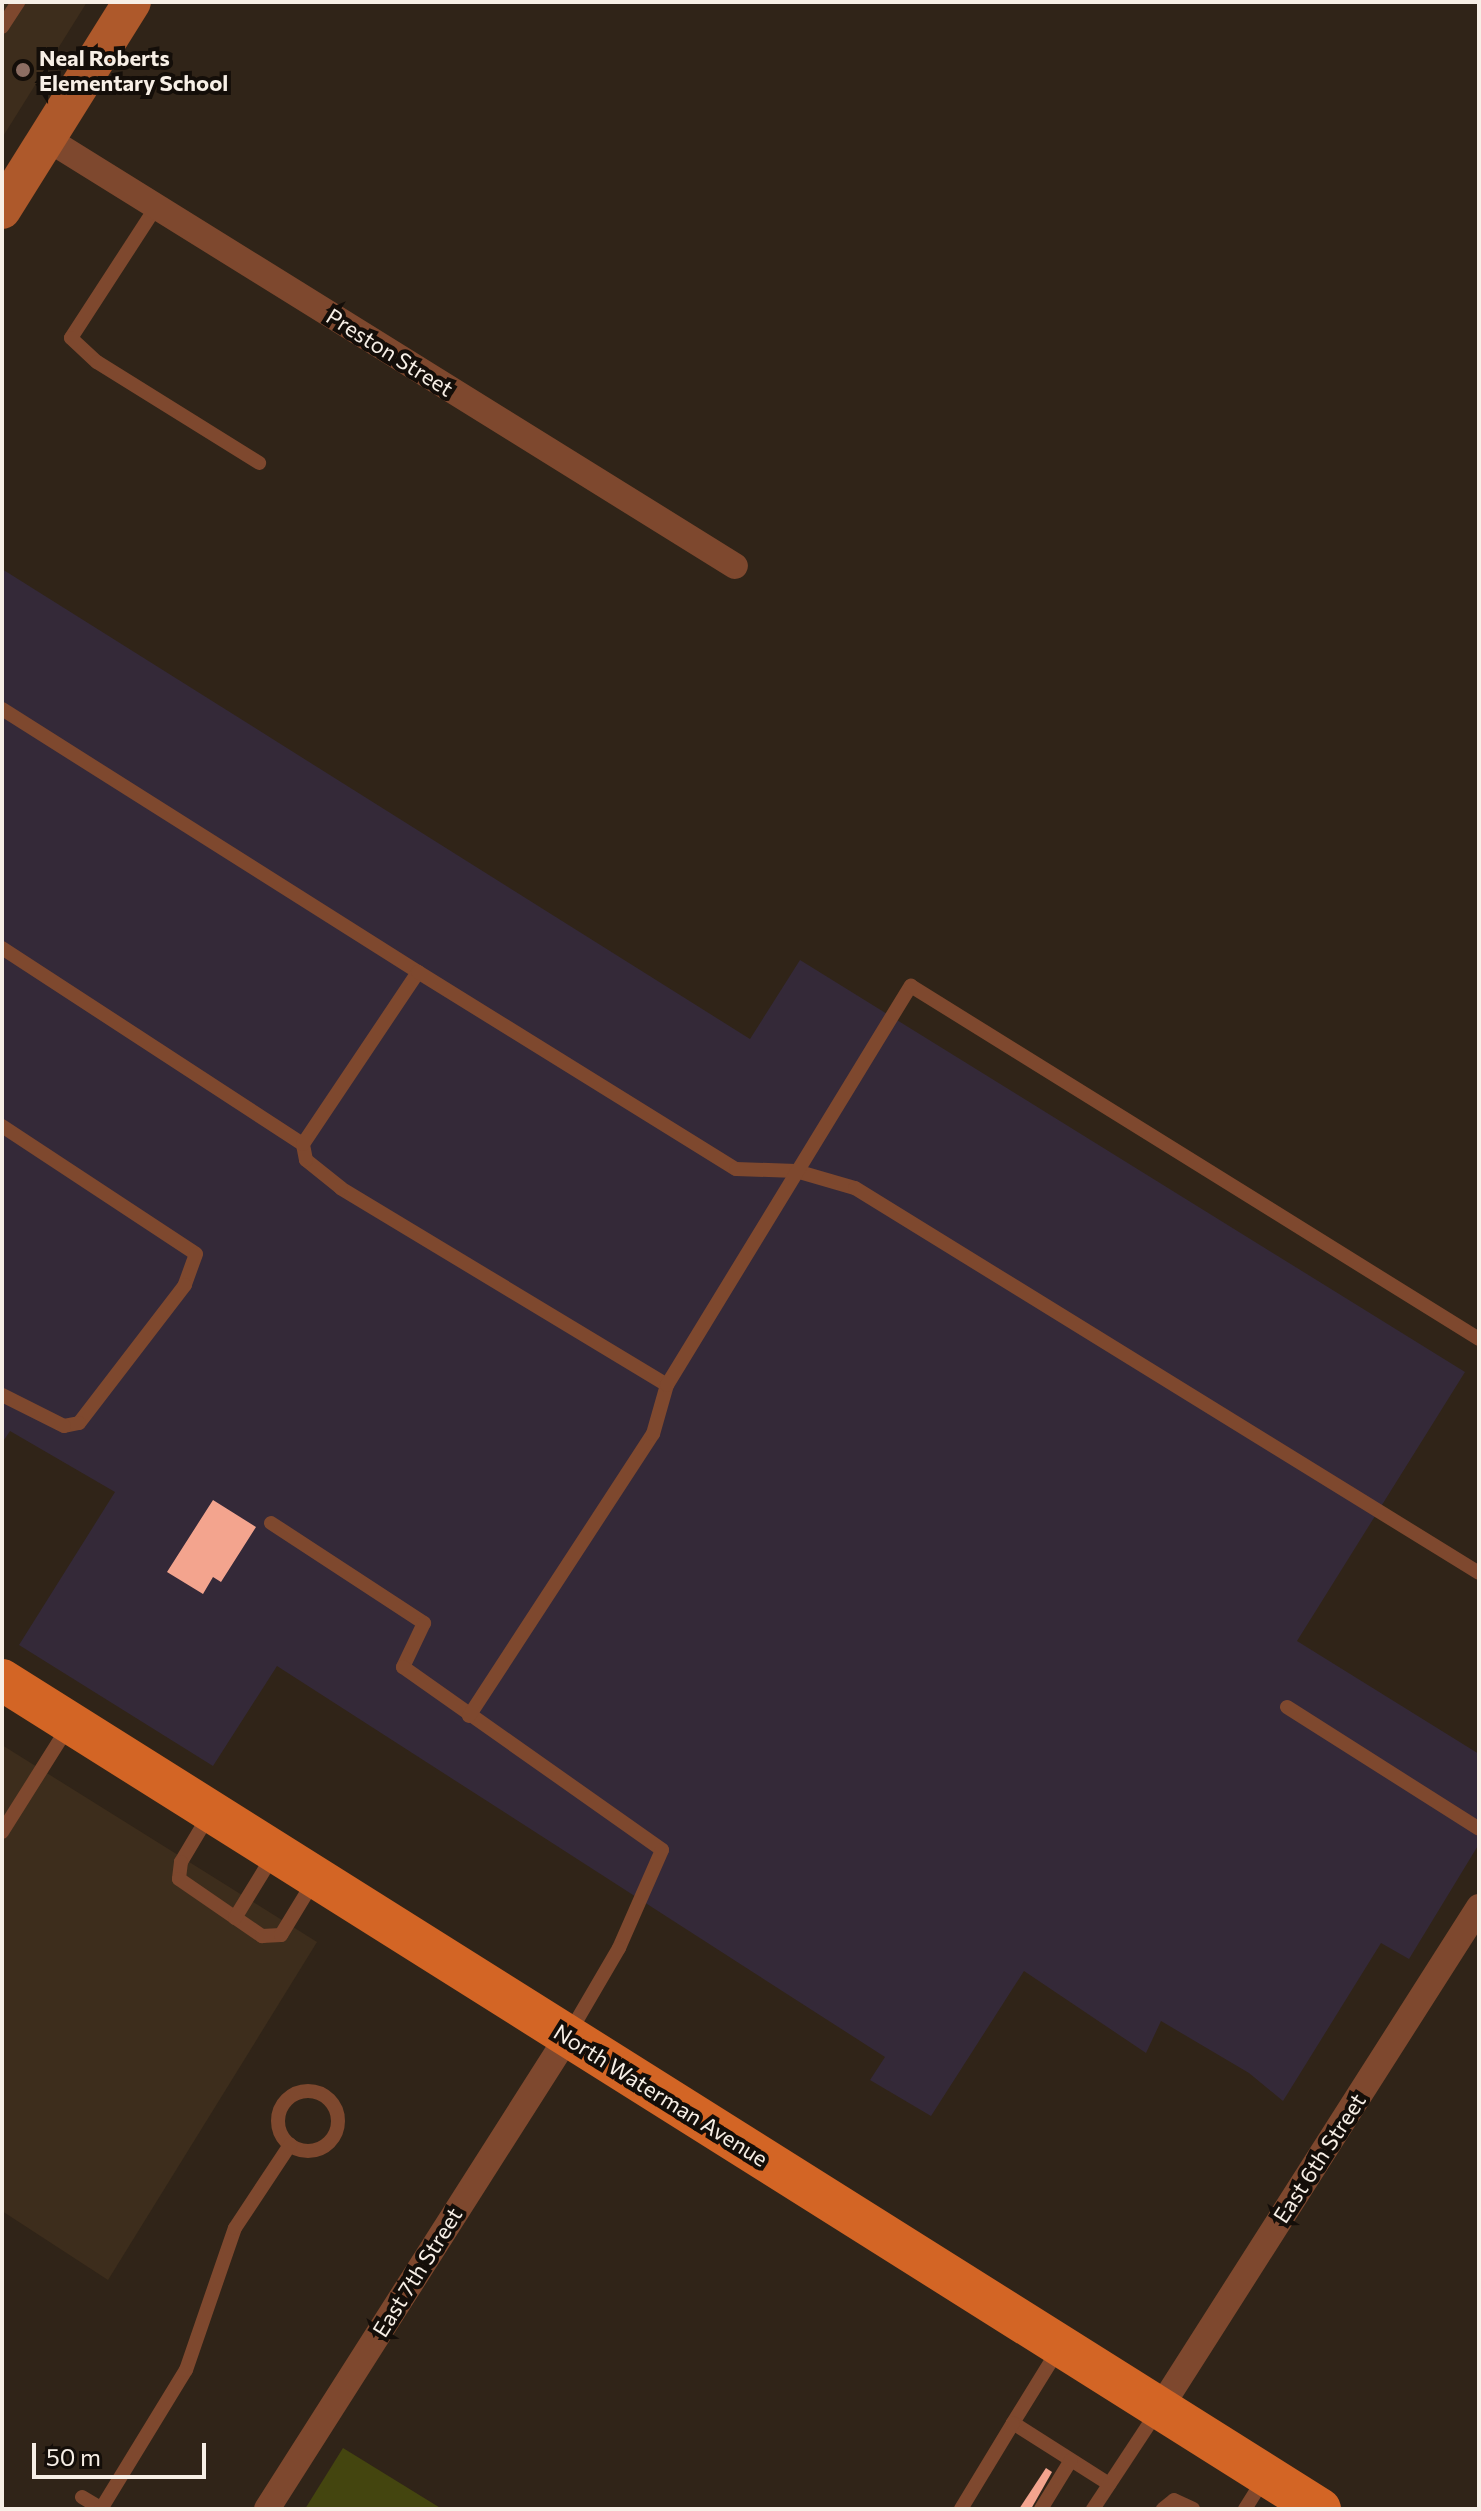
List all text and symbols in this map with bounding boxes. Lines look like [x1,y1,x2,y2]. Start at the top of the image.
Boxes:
place label: Neal Roberts Elementary School [39,44,228,96]
marker: Neal Roberts Elementary School [14,61,32,79]
street label: Preston Street [322,302,458,402]
street label: North Waterman Avenue [549,2018,773,2172]
street label: East 6th Street [1267,2088,1371,2228]
street label: East 7th Street [367,2203,467,2341]
scale bar [36,2427,210,2477]
text: 50 m [46,2442,101,2471]

